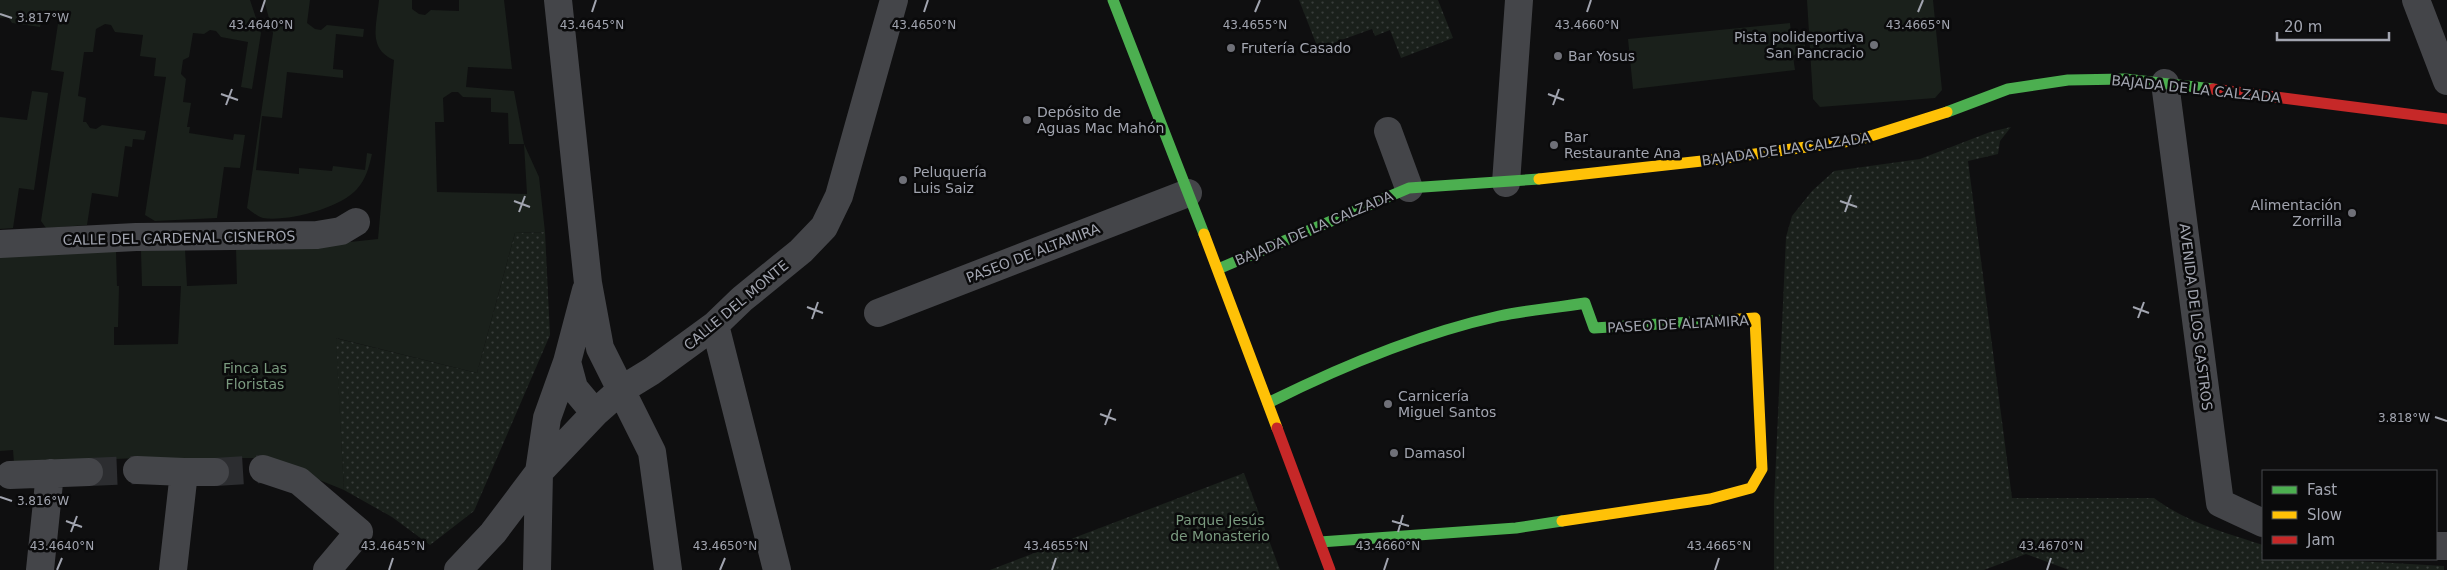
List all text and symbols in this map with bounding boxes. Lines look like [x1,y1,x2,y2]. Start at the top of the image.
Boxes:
scale bar [2277,10,2390,42]
text: 3.817°W [17,11,69,25]
text: 43.4640°N [229,18,293,32]
text: 43.4645°N [560,18,624,32]
text: 43.4650°N [892,18,956,32]
text: 43.4655°N [1223,18,1287,32]
text: 43.4660°N [1555,18,1619,32]
text: 43.4665°N [1886,18,1950,32]
text: 20 m [2284,18,2322,36]
place label: Pista polideportiva San Pancracio [1734,29,1864,61]
marker: Pista polideportiva San Pancracio [1868,39,1880,51]
place label: Frutería Casado [1241,40,1351,56]
marker: Frutería Casado [1225,42,1237,54]
place label: Bar Yosus [1568,48,1635,64]
marker: Bar Yosus [1552,50,1564,62]
street label: BAJADA DE LA CALZADA [2111,72,2282,106]
place label: Depósito de Aguas Mac Mahón [1037,104,1164,136]
marker: Depósito de Aguas Mac Mahón [1021,114,1033,126]
place label: Bar Restaurante Ana [1564,129,1681,161]
street label: BAJADA DE LA CALZADA [1701,129,1872,169]
marker: Bar Restaurante Ana [1548,139,1560,151]
place label: Peluquería Luis Saiz [913,164,987,196]
marker: Peluquería Luis Saiz [897,174,909,186]
street label: BAJADA DE LA CALZADA [1233,187,1396,269]
place label: Alimentación Zorrilla [2250,197,2342,229]
marker: Alimentación Zorrilla [2346,207,2358,219]
street label: PASEO DE ALTAMIRA [964,220,1102,286]
street label: AVENIDA DE LOS CASTROS [2177,223,2215,412]
street label: CALLE DEL CARDENAL CISNEROS [62,228,296,248]
street label: CALLE DEL MONTE [681,257,791,353]
street label: PASEO DE ALTAMIRA [1607,312,1750,336]
park label: Finca Las Floristas [223,360,287,392]
place label: Carnicería Miguel Santos [1398,388,1496,420]
marker: Carnicería Miguel Santos [1382,398,1394,410]
text: 3.818°W [2378,411,2430,425]
place label: Damasol [1404,445,1465,461]
marker: Damasol [1388,447,1400,459]
legend [2262,470,2437,560]
text: Fast [2307,481,2337,499]
text: 3.816°W [17,494,69,508]
text: Slow [2307,506,2342,524]
park label: Parque Jesús de Monasterio [1170,512,1270,544]
text: Jam [2306,531,2335,549]
text: 43.4640°N [30,539,94,553]
text: 43.4645°N [361,539,425,553]
text: 43.4650°N [693,539,757,553]
text: 43.4655°N [1024,539,1088,553]
text: 43.4660°N [1356,539,1420,553]
text: 43.4665°N [1687,539,1751,553]
text: 43.4670°N [2019,539,2083,553]

